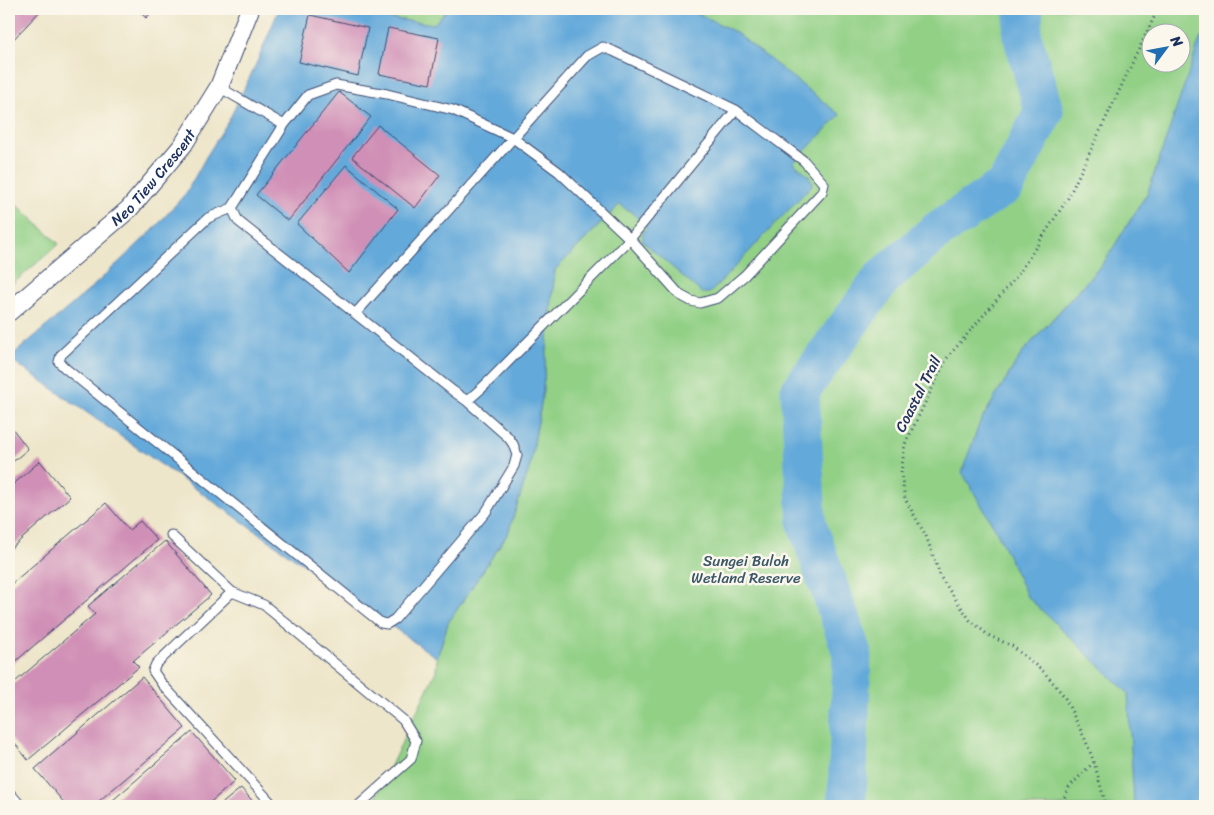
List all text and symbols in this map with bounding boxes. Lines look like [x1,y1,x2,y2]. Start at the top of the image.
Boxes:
north arrow [1142,22,1192,72]
text: N [1163,30,1190,52]
street label: Neo Tiew Crescent [105,123,203,233]
street label: Coastal Trail [888,351,949,437]
park label: Sungei Buloh Wetland Reserve [691,548,801,591]

